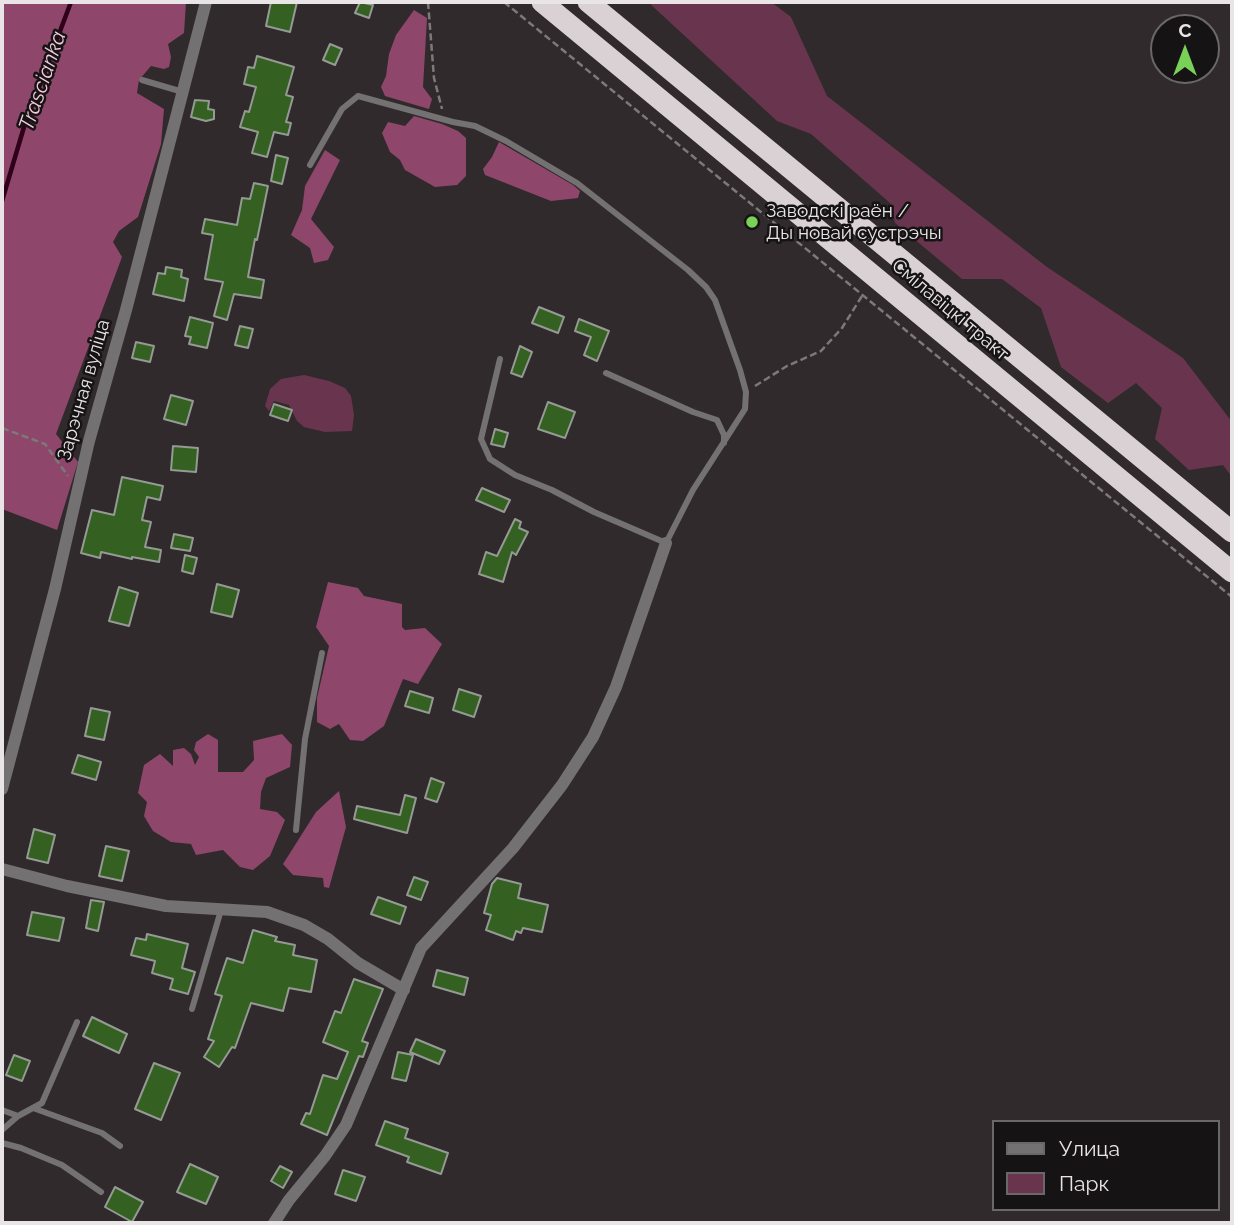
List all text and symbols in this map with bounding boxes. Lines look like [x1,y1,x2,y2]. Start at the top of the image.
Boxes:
north arrow [1150,14,1220,84]
text: С [1178,19,1192,41]
water label: Trascianka [14,28,72,134]
place label: Заводскі раён / Ды новай сустрэчы [766,200,942,244]
marker: Заводскі раён / Ды новай сустрэчы [744,214,760,230]
street label: Смілавіцкі тракт [887,254,1013,366]
street label: Зарэчная вуліца [53,317,115,463]
legend [992,1120,1220,1211]
text: Улица [1059,1136,1120,1161]
text: Парк [1059,1171,1109,1196]

